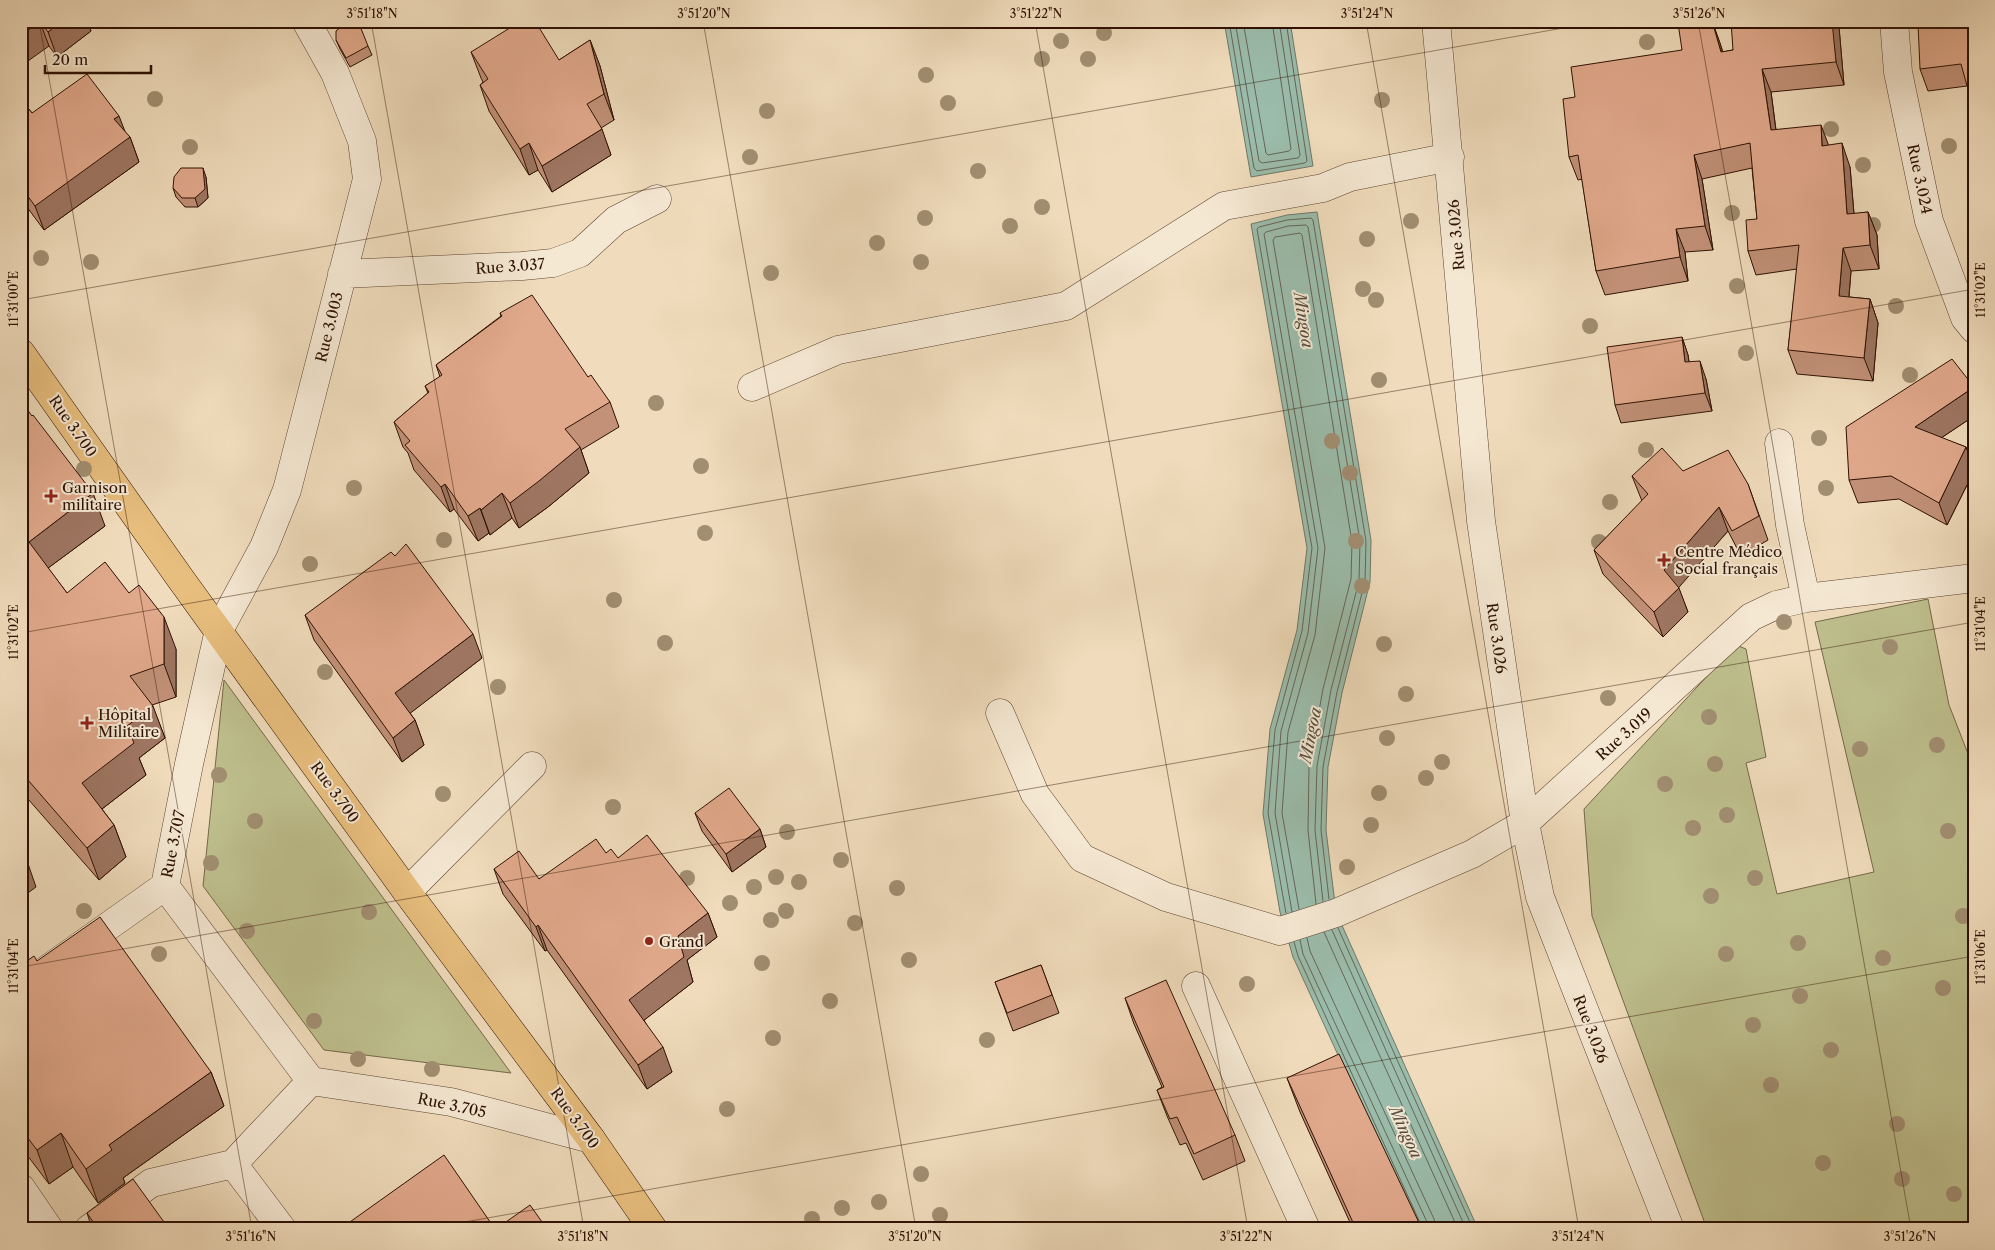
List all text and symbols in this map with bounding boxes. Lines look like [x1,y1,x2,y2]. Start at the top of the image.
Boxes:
text: 3°51'18"N [346,6,398,21]
text: 3°51'20"N [677,6,731,21]
text: 3°51'22"N [1010,6,1062,21]
text: 3°51'24"N [1341,6,1393,21]
text: 3°51'26"N [1673,6,1725,21]
scale bar [45,42,151,74]
text: 20 m [52,50,88,69]
street label: Rue 3.024 [1903,142,1937,216]
street label: Rue 3.026 [1443,198,1469,271]
street label: Rue 3.037 [475,254,546,278]
text: 11°31'02"E [1973,262,1988,318]
text: 11°31'00"E [6,271,21,327]
water label: Mingoa [1289,289,1318,350]
street label: Rue 3.003 [311,290,347,364]
street label: Rue 3.700 [45,391,101,461]
place label: Garnison militaire [62,478,128,514]
marker: Garnison militaire [44,489,58,503]
place label: Centre Médico Social français [1675,542,1782,578]
marker: Centre Médico Social français [1657,553,1671,567]
text: 11°31'04"E [1973,596,1988,652]
street label: Rue 3.026 [1483,601,1511,675]
text: 11°31'02"E [6,604,21,660]
street label: Rue 3.019 [1592,704,1656,764]
place label: Hôpital Militaire [98,705,159,741]
water label: Mingoa [1294,705,1325,766]
marker: Hôpital Militaire [80,716,94,730]
street label: Rue 3.700 [306,758,364,826]
street label: Rue 3.707 [157,808,189,880]
text: 11°31'06"E [1973,929,1988,985]
place label: Grand [659,932,704,951]
marker: Grand [643,935,655,947]
text: 11°31'04"E [6,938,21,994]
street label: Rue 3.026 [1569,992,1613,1066]
street label: Rue 3.700 [546,1084,604,1152]
street label: Rue 3.705 [416,1088,488,1122]
water label: Mingoa [1384,1101,1427,1162]
text: 3°51'16"N [226,1229,276,1244]
text: 3°51'18"N [557,1229,609,1244]
text: 3°51'20"N [888,1229,942,1244]
text: 3°51'22"N [1220,1229,1272,1244]
text: 3°51'24"N [1552,1229,1604,1244]
text: 3°51'26"N [1884,1229,1936,1244]

